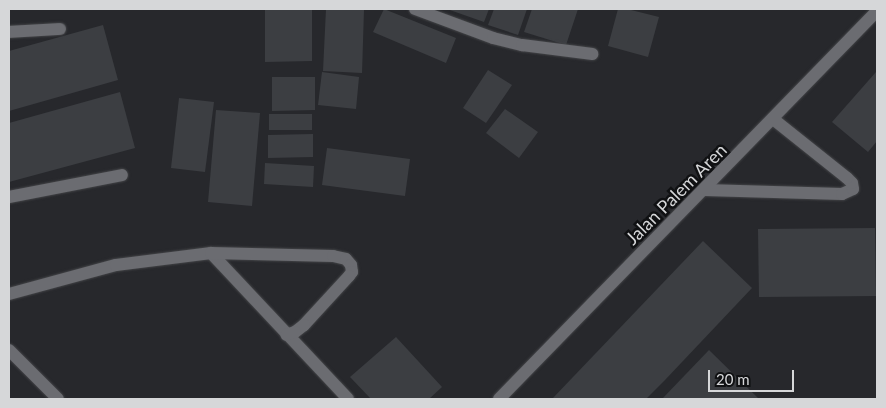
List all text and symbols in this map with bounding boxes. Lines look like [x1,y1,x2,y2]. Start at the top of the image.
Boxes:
street label: Jalan Palem Aren [621,139,731,249]
scale bar [711,360,797,392]
text: 20 m [716,370,750,388]

